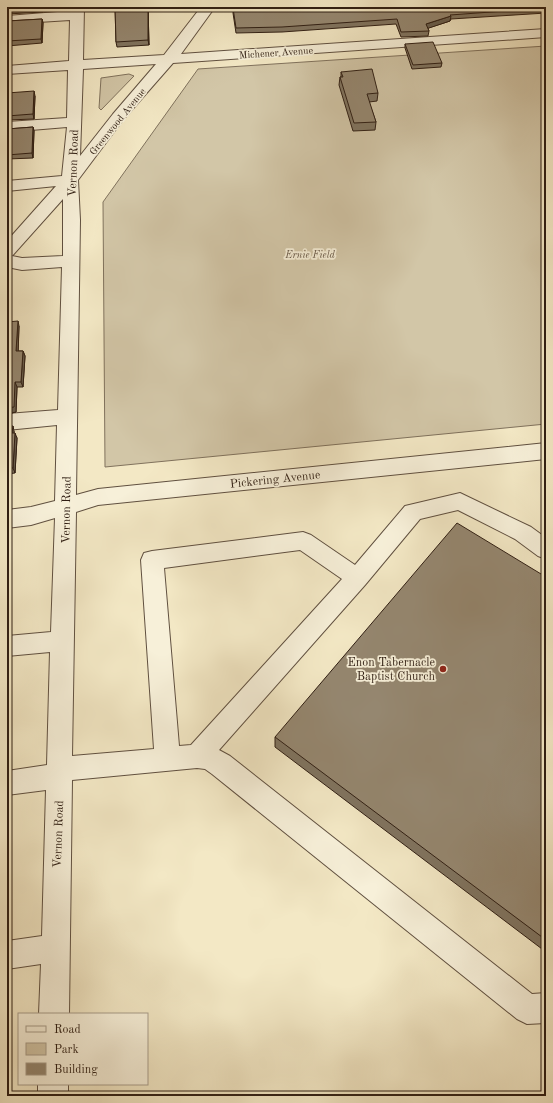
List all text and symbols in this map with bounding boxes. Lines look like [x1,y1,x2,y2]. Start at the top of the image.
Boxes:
street label: Michener Avenue [239,45,314,61]
street label: Greenwood Avenue [88,86,148,157]
street label: Vernon Road [67,129,81,197]
park label: Ernie Field [284,250,336,260]
street label: Pickering Avenue [229,469,321,491]
street label: Vernon Road [60,476,74,544]
place label: Enon Tabernacle Baptist Church [348,657,435,683]
marker: Enon Tabernacle Baptist Church [438,664,448,674]
street label: Vernon Road [52,800,66,868]
legend [18,1013,148,1085]
text: Road [54,1024,81,1036]
text: Park [54,1044,79,1056]
text: Building [54,1064,98,1076]

